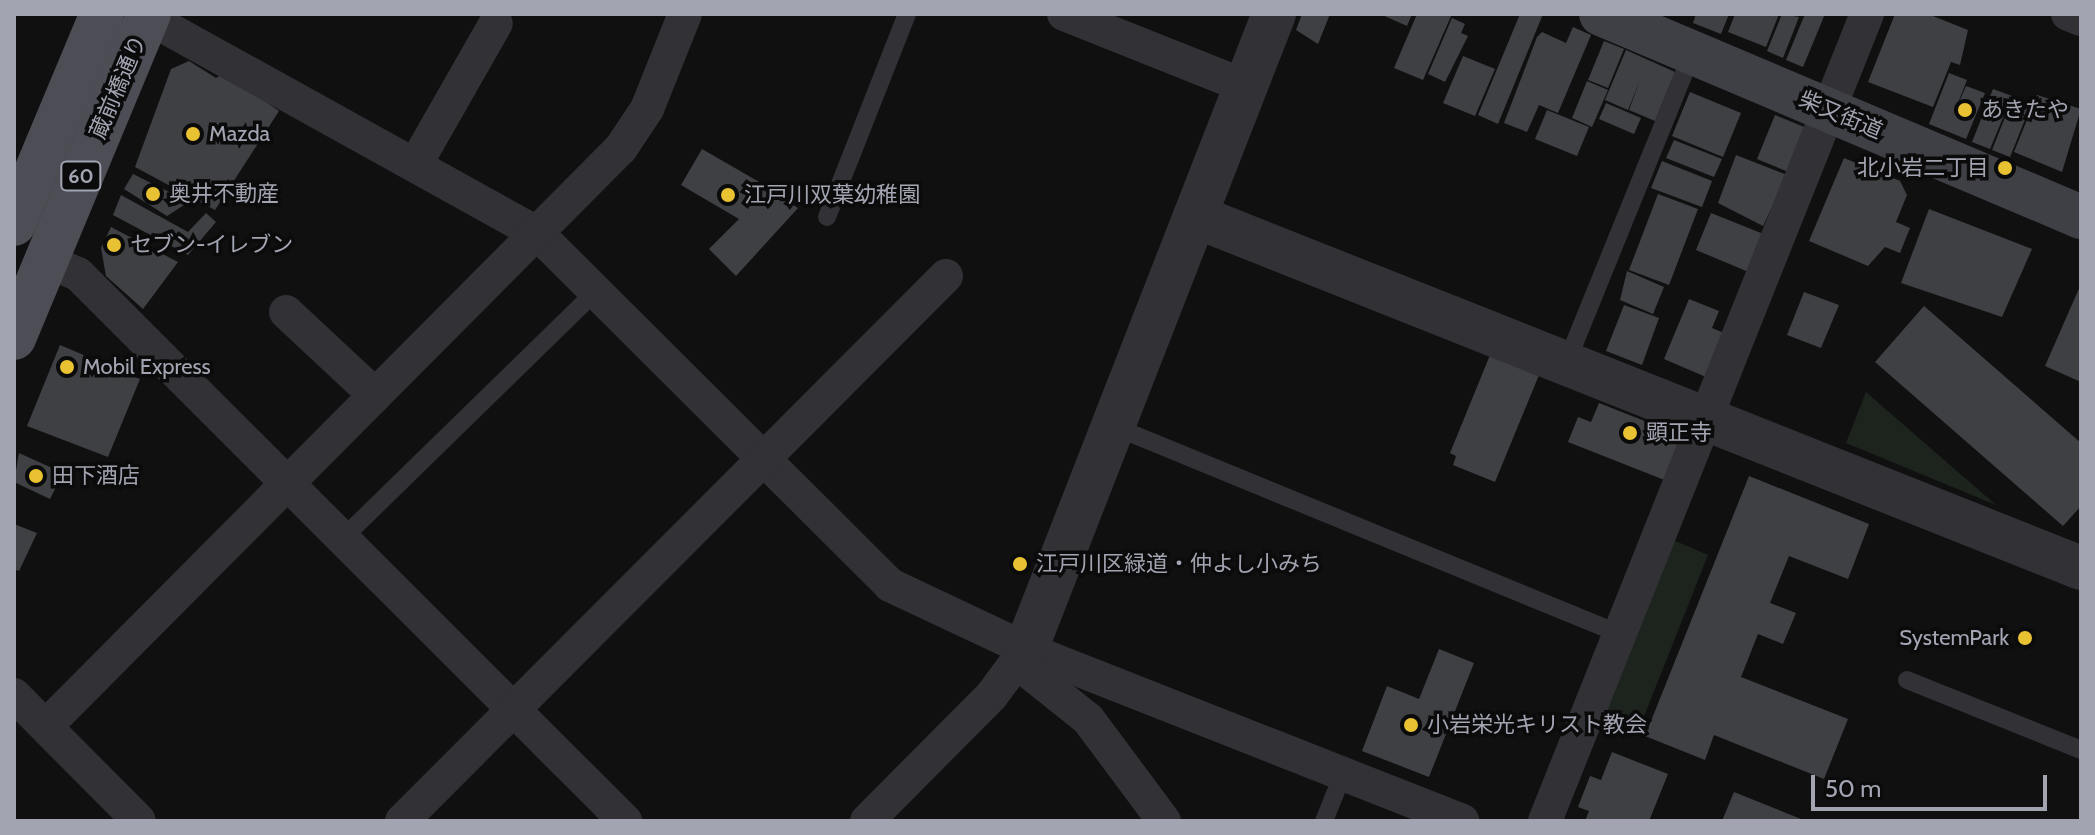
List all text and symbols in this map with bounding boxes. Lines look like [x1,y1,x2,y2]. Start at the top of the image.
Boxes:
street label: 蔵前橋通り [84,31,152,143]
street label: 柴又街道 [1795,86,1887,144]
place label: あきたや [1981,97,2069,123]
marker: あきたや [1956,101,1974,119]
place label: Mazda [209,121,270,147]
marker: Mazda [184,125,202,143]
place label: 北小岩二丁目 [1857,155,1989,181]
marker: 北小岩二丁目 [1996,159,2014,177]
road number: 60 [59,160,103,192]
place label: 奥井不動産 [169,181,279,207]
place label: 江戸川双葉幼稚園 [744,182,920,208]
marker: 奥井不動産 [144,185,162,203]
marker: 江戸川双葉幼稚園 [719,186,737,204]
place label: セブン-イレブン [130,232,293,258]
marker: セブン-イレブン [105,236,123,254]
place label: Mobil Express [83,354,211,380]
marker: Mobil Express [58,358,76,376]
place label: 顕正寺 [1646,420,1712,446]
marker: 顕正寺 [1621,424,1639,442]
place label: 田下酒店 [52,463,140,489]
marker: 田下酒店 [27,467,45,485]
place label: 江戸川区緑道・仲よし小みち [1036,551,1322,577]
marker: 江戸川区緑道・仲よし小みち [1011,555,1029,573]
place label: SystemPark [1899,625,2009,651]
marker: SystemPark [2016,629,2034,647]
place label: 小岩栄光キリスト教会 [1427,712,1647,738]
marker: 小岩栄光キリスト教会 [1402,716,1420,734]
scale bar [1815,759,2051,809]
text: 50 m [1825,774,1881,803]

